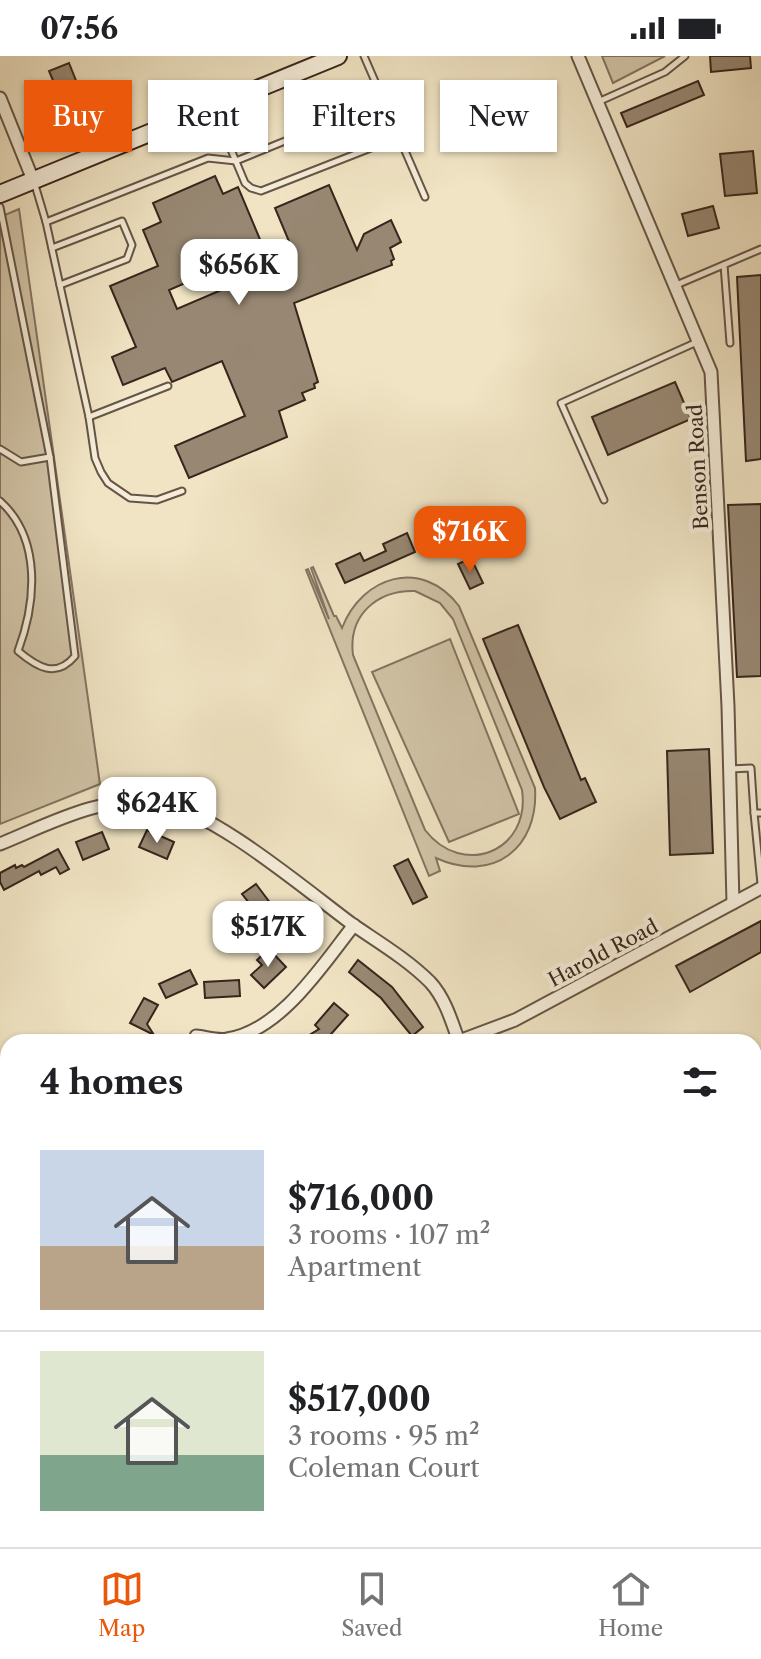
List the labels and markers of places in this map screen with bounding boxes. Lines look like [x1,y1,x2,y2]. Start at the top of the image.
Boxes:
pin: $656K [183,239,295,307]
pin: $716K [414,506,526,574]
pin: $624K [101,777,213,845]
pin: $517K [212,901,324,969]

